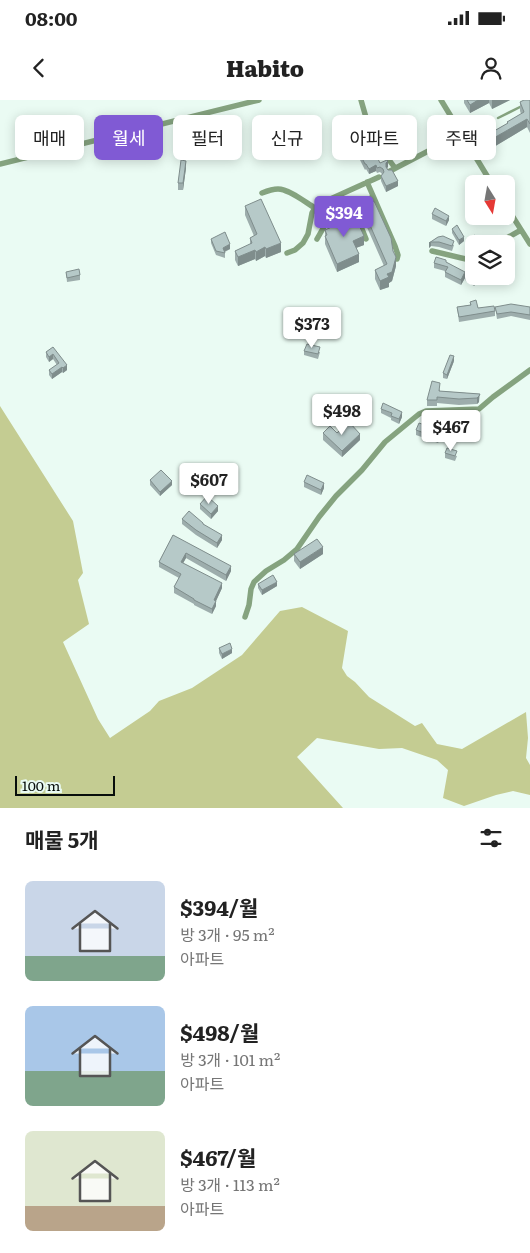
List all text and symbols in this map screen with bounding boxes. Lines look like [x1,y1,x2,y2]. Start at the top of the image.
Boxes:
text: 08:00 [25,4,78,32]
text: Habito [226,51,304,84]
icon: back [25,54,53,82]
icon: person [477,54,505,82]
chip: 매매 [15,115,84,160]
chip: 월세 [94,115,163,160]
chip: 필터 [173,115,242,160]
chip: 신규 [252,115,322,160]
chip: 아파트 [332,115,417,160]
chip: 주택 [427,115,496,160]
north arrow [465,175,515,225]
map controls [465,175,515,285]
pin: $394 [314,196,374,238]
text: $394 [325,200,363,224]
button: layers [465,235,515,285]
pin: $373 [282,306,342,349]
text: $373 [294,311,330,335]
pin: $498 [312,394,372,436]
text: $498 [323,398,361,422]
pin: $467 [421,410,481,452]
text: $467 [432,414,470,438]
pin: $607 [179,462,239,505]
text: $607 [190,467,228,491]
scale bar [15,773,115,796]
text: 100 m [22,775,60,795]
text: 매물 5개 [25,823,99,854]
icon: filters [477,824,505,852]
text: $394/월 [180,891,258,922]
icon: home [65,901,125,961]
text: 방 3개 · 95 m² [180,922,275,946]
text: 아파트 [180,946,224,970]
text: $498/월 [180,1016,259,1047]
icon: home [65,1026,125,1086]
text: 방 3개 · 101 m² [180,1047,280,1071]
text: 아파트 [180,1071,224,1095]
text: $467/월 [180,1141,256,1172]
icon: home [65,1151,125,1211]
text: 방 3개 · 113 m² [180,1172,280,1196]
text: 아파트 [180,1196,224,1220]

